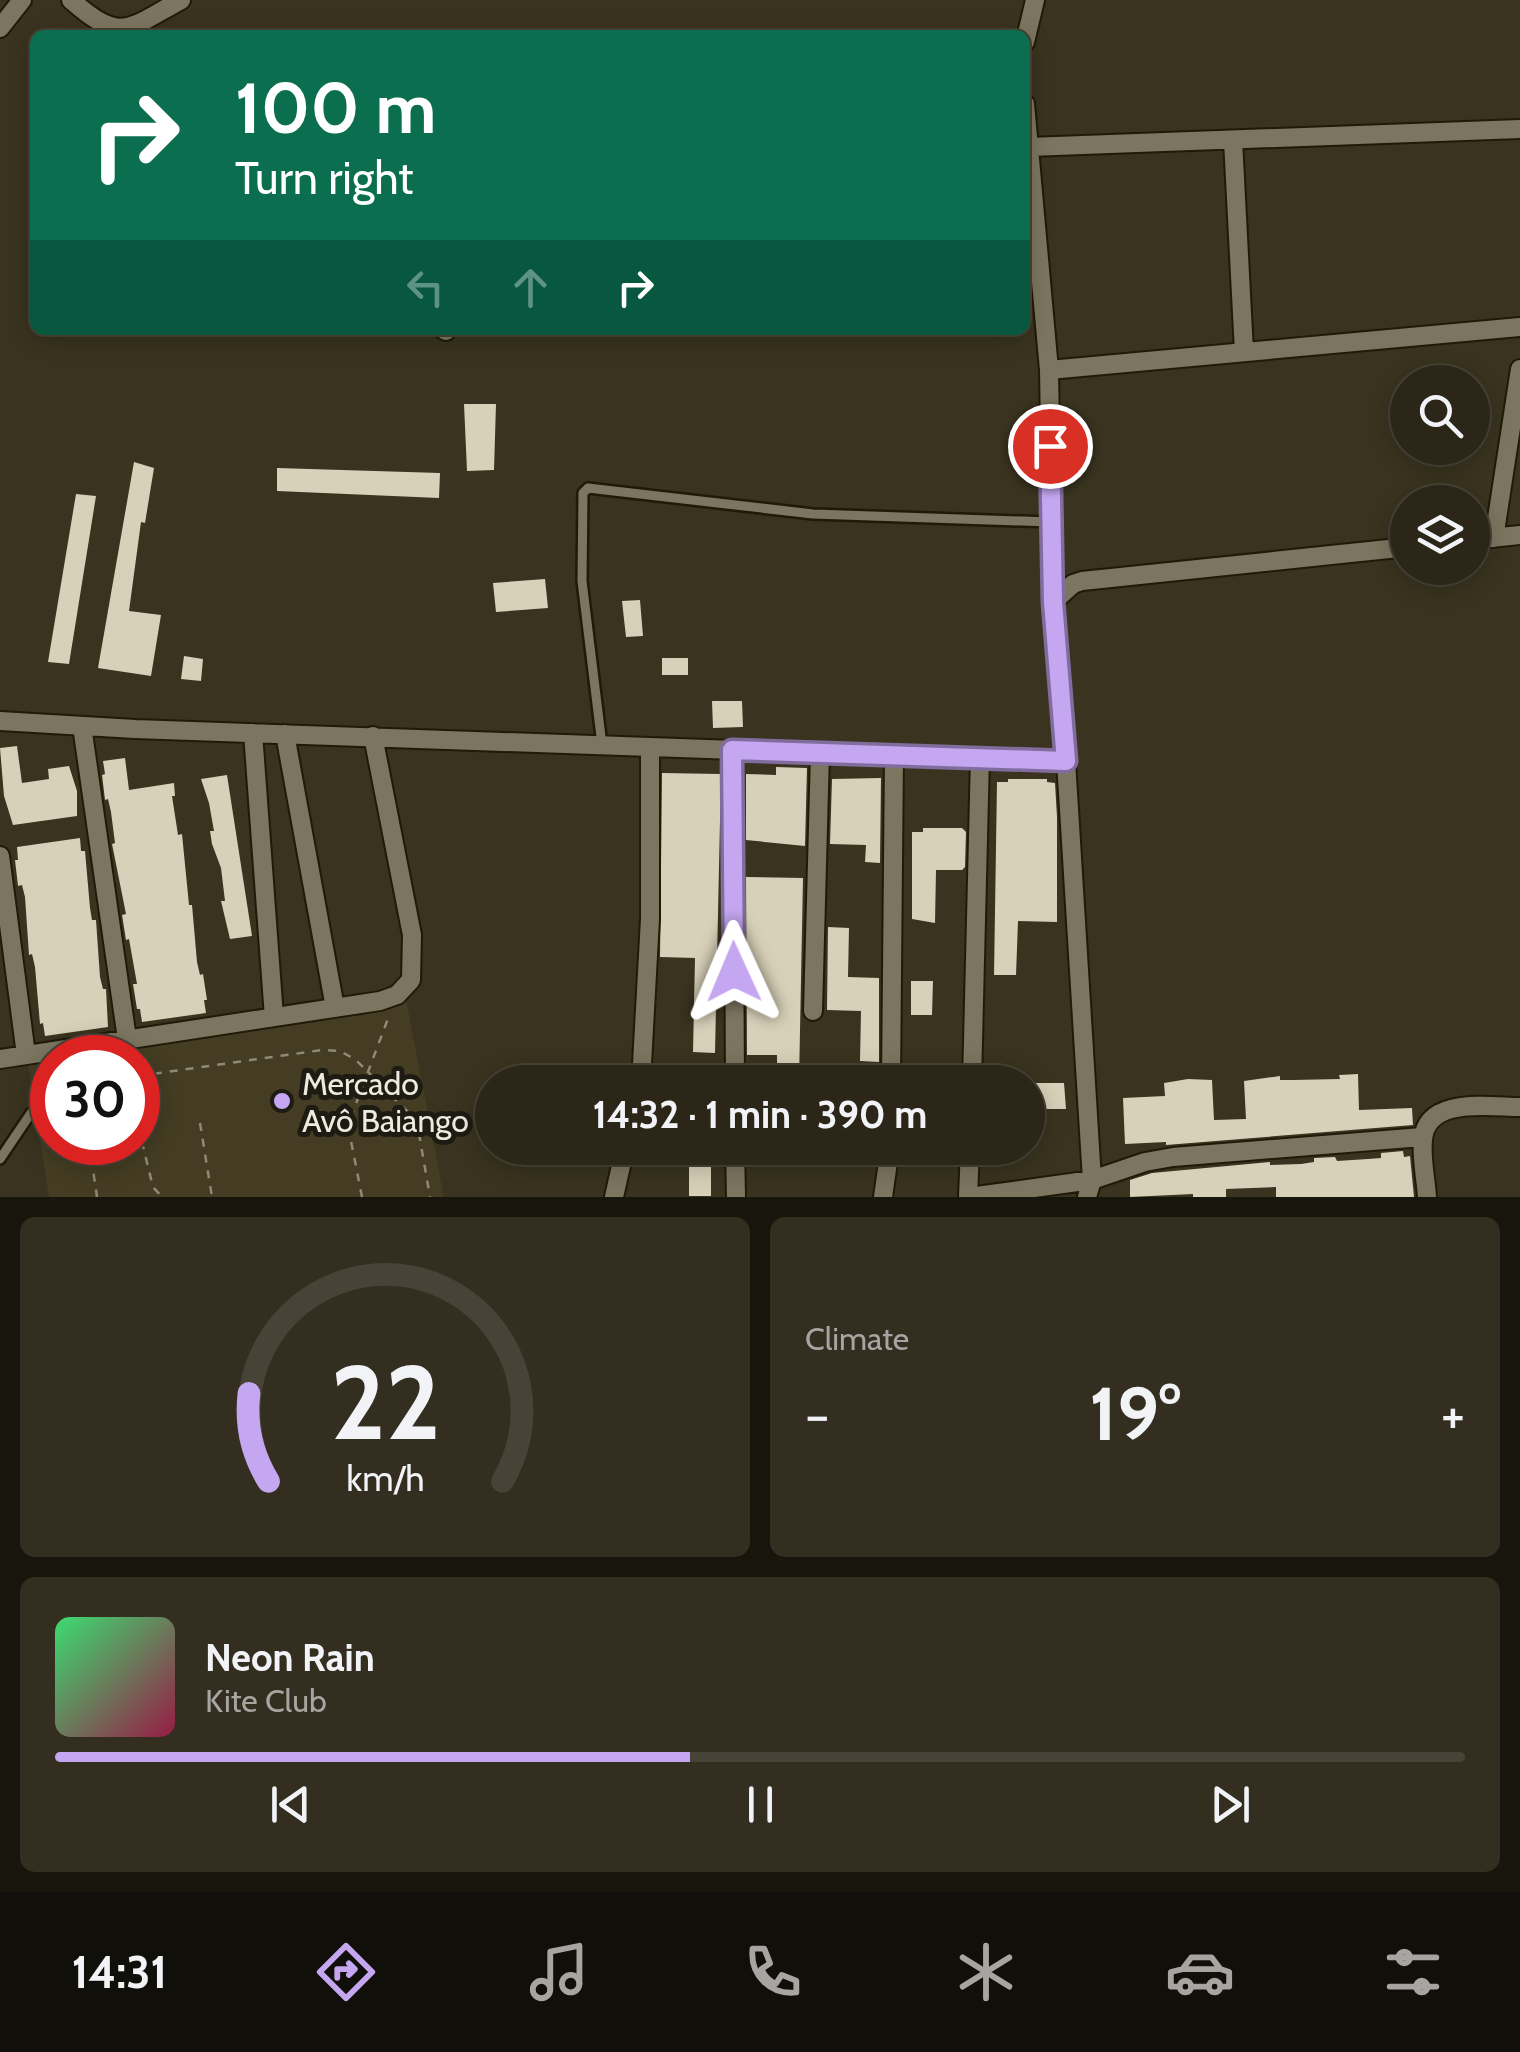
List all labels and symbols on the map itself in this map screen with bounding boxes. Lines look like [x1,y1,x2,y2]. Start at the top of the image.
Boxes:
pin [1008,404,1093,489]
position arrow [682,920,786,1024]
speed limit sign: 30 [30,1035,160,1165]
place label: Mercado Avô Baiango [302,1064,469,1140]
marker: Mercado Avô Baiango [271,1090,293,1112]

